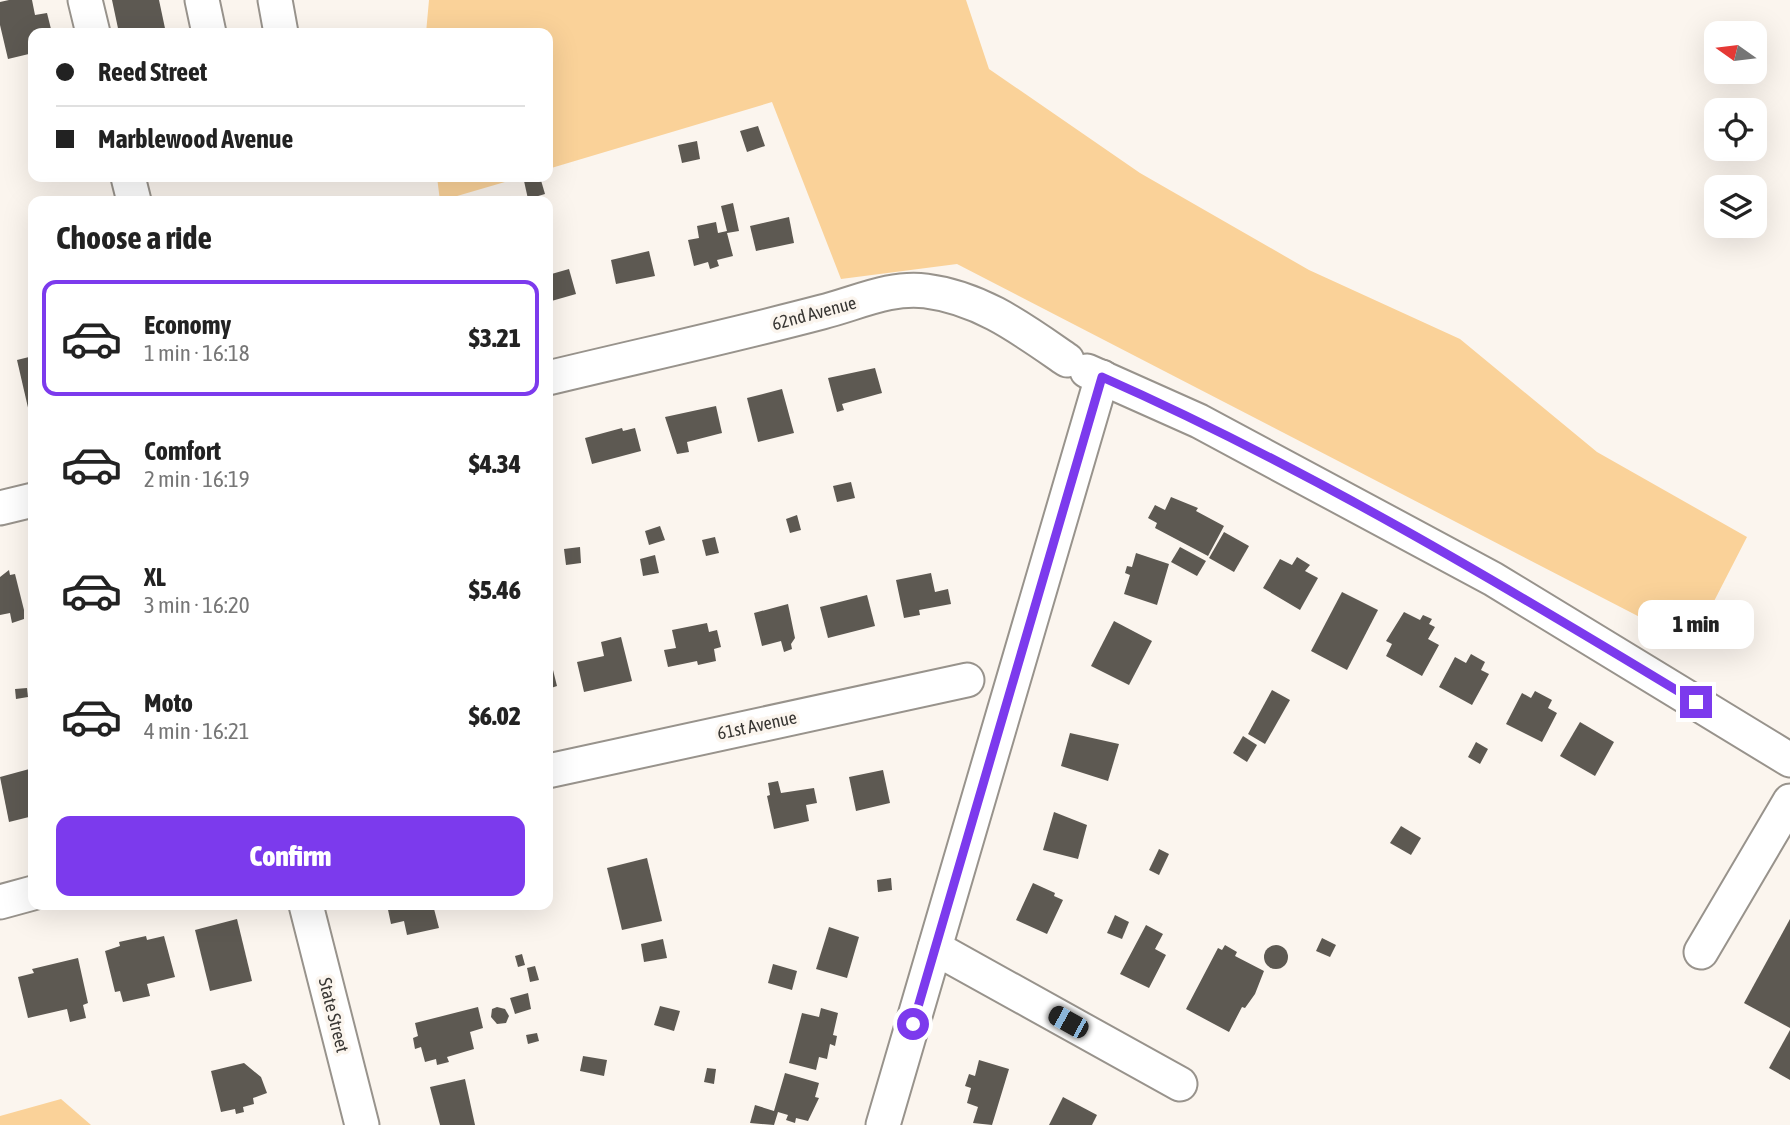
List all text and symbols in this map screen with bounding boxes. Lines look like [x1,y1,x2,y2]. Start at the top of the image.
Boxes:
north arrow [1704,21,1768,84]
map controls [1704,21,1767,238]
text: Reed Street [98,57,207,87]
button: locate [1704,98,1767,161]
text: Marblewood Avenue [98,124,293,154]
button: layers [1704,175,1767,238]
text: Choose a ride [56,219,212,256]
street label: 62nd Avenue [770,292,858,334]
icon: car [60,307,123,370]
text: Economy [144,310,231,340]
text: $3.21 [469,323,521,353]
text: 1 min · 16:18 [144,340,250,366]
icon: car [60,433,123,496]
text: Comfort [144,436,221,466]
text: $4.34 [469,449,521,479]
text: 2 min · 16:19 [144,466,250,492]
icon: car [60,559,123,622]
text: XL [144,562,166,592]
text: $5.46 [469,575,521,605]
text: 3 min · 16:20 [144,592,250,618]
callout: 1 min [1638,600,1754,650]
text: 1 min [1673,611,1719,637]
icon: car [60,685,123,748]
route end [1680,686,1712,718]
text: Moto [144,688,193,718]
text: $6.02 [469,701,521,731]
street label: 61st Avenue [715,706,799,744]
text: 4 min · 16:21 [144,718,250,744]
button: Confirm [56,816,525,896]
street label: State Street [315,975,353,1055]
car [1045,1003,1092,1041]
route start [897,1008,929,1040]

